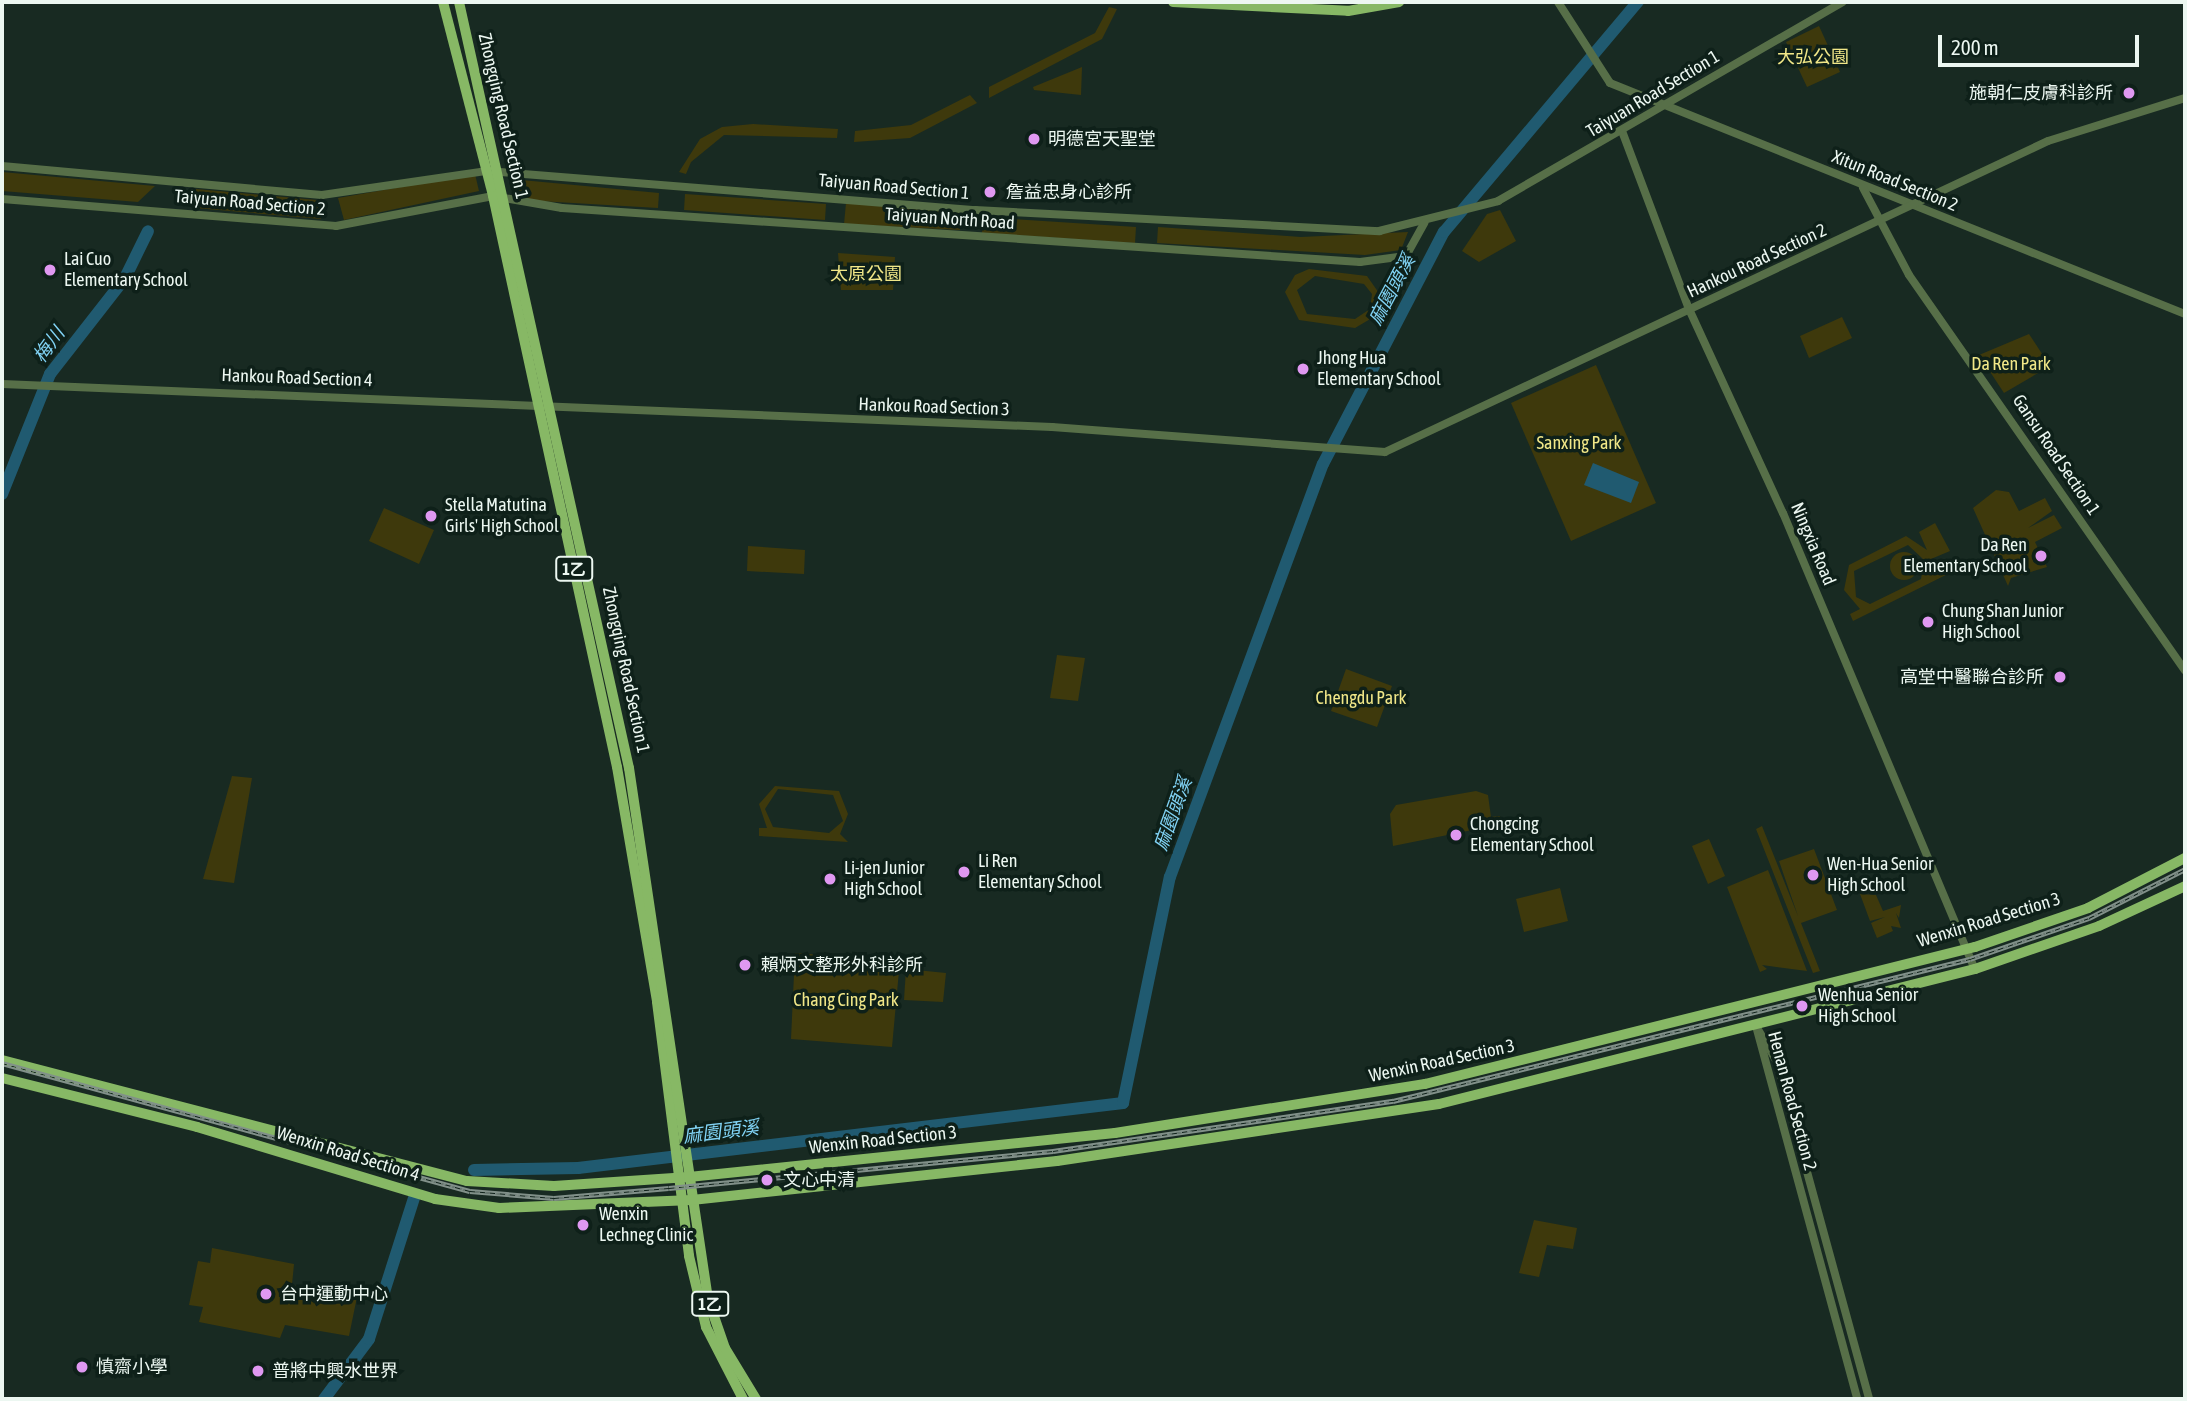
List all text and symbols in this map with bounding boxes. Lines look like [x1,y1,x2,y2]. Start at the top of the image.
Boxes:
scale bar [1942,21,2143,65]
street label: Zhongqing Road Section 1 [473,31,533,201]
text: 200 m [1951,35,1999,59]
street label: Taiyuan Road Section 1 [1583,46,1723,142]
park label: 大弘公園 [1777,46,1849,68]
place label: 施朝仁皮膚科診所 [1969,82,2113,104]
marker: 施朝仁皮膚科診所 [2119,83,2139,103]
place label: 明德宮天聖堂 [1048,128,1156,150]
marker: 明德宮天聖堂 [1026,131,1042,147]
street label: Xitun Road Section 2 [1829,146,1961,216]
street label: Taiyuan Road Section 1 [818,170,970,204]
place label: 詹益忠身心診所 [1006,181,1132,203]
marker: 詹益忠身心診所 [980,182,1000,202]
street label: Taiyuan Road Section 2 [174,186,326,220]
street label: Taiyuan North Road [885,204,1015,234]
street label: Hankou Road Section 2 [1684,219,1830,303]
place label: Lai Cuo Elementary School [64,249,188,292]
water label: 麻園頭溪 [1364,251,1420,329]
marker: Lai Cuo Elementary School [42,262,58,278]
park label: 太原公園 [830,263,902,285]
water label: 梅川 [29,323,69,367]
place label: Jhong Hua Elementary School [1317,348,1441,390]
park label: Da Ren Park [1971,353,2051,375]
marker: Jhong Hua Elementary School [1295,361,1311,377]
street label: Hankou Road Section 4 [221,365,373,391]
street label: Gansu Road Section 1 [2008,391,2104,519]
street label: Hankou Road Section 3 [858,394,1010,420]
park label: Sanxing Park [1536,432,1622,454]
place label: Stella Matutina Girls' High School [445,495,559,538]
street label: Ningxia Road [1786,499,1840,589]
marker: Stella Matutina Girls' High School [423,508,439,524]
place label: Da Ren Elementary School [1903,535,2027,578]
marker: Da Ren Elementary School [2033,548,2049,564]
road number: 1乙 [555,556,593,582]
street label: Zhongqing Road Section 1 [598,585,654,755]
place label: Chung Shan Junior High School [1942,601,2063,644]
marker: Chung Shan Junior High School [1920,614,1936,630]
place label: 高堂中醫聯合診所 [1900,666,2044,688]
marker: 高堂中醫聯合診所 [2050,667,2070,687]
park label: Chengdu Park [1316,687,1406,709]
water label: 麻園頭溪 [1149,774,1197,854]
place label: Chongcing Elementary School [1470,814,1594,856]
marker: Chongcing Elementary School [1448,827,1464,843]
place label: Li Ren Elementary School [978,851,1102,894]
place label: Wen-Hua Senior High School [1827,854,1933,896]
place label: Li-jen Junior High School [844,858,924,900]
marker: Li Ren Elementary School [956,864,972,880]
marker: Wen-Hua Senior High School [1805,867,1821,883]
marker: Li-jen Junior High School [822,871,838,887]
street label: Wenxin Road Section 3 [1915,888,2063,952]
place label: 賴炳文整形外科診所 [761,954,923,976]
marker: 賴炳文整形外科診所 [735,955,755,975]
place label: Wenhua Senior High School [1818,985,1918,1028]
park label: Chang Cing Park [793,989,899,1011]
marker: Wenhua Senior High School [1792,996,1812,1016]
street label: Henan Road Section 2 [1763,1029,1821,1173]
street label: Wenxin Road Section 3 [1367,1035,1517,1087]
water label: 麻園頭溪 [682,1116,760,1148]
street label: Wenxin Road Section 3 [808,1121,958,1159]
street label: Wenxin Road Section 4 [274,1122,422,1186]
place label: 文心中清 [783,1169,855,1191]
marker: 文心中清 [757,1170,777,1190]
place label: Wenxin Lechneg Clinic [599,1204,693,1246]
marker: Wenxin Lechneg Clinic [573,1215,593,1235]
place label: 台中運動中心 [280,1283,388,1305]
marker: 台中運動中心 [258,1286,274,1302]
road number: 1乙 [691,1292,729,1316]
place label: 慎齋小學 [96,1356,168,1378]
marker: 慎齋小學 [74,1359,90,1375]
place label: 普將中興水世界 [272,1360,398,1382]
marker: 普將中興水世界 [250,1363,266,1379]

